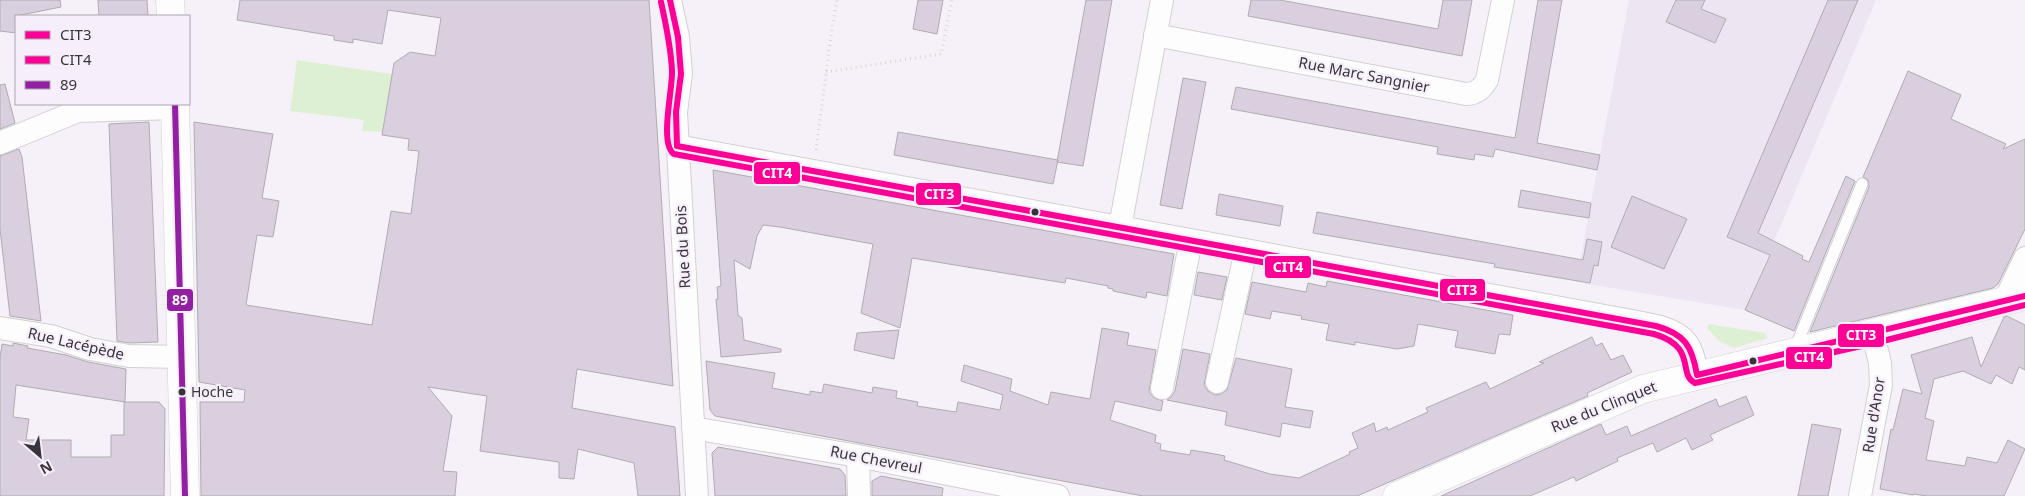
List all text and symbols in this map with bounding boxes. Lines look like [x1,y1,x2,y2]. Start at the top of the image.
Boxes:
legend [15,15,190,105]
text: CIT3 [60,24,92,44]
text: CIT4 [60,49,92,69]
street label: Rue Marc Sangnier [1297,52,1431,97]
text: 89 [60,74,77,94]
line badge: CIT4 [753,161,801,185]
text: CIT4 [762,163,792,182]
line badge: CIT3 [915,182,962,206]
text: CIT3 [924,184,954,203]
street label: Rue du Bois [670,205,694,289]
unlabelled marker [1030,207,1040,217]
line badge: CIT4 [1264,255,1312,279]
text: CIT4 [1273,257,1303,276]
line badge: CIT3 [1439,278,1486,302]
text: CIT3 [1447,280,1477,299]
line badge: 89 [166,288,194,312]
text: 89 [172,290,188,309]
street label: Rue Lacépède [26,322,126,364]
line badge: CIT3 [1837,323,1885,348]
text: CIT3 [1846,325,1876,344]
line badge: CIT4 [1785,346,1833,370]
text: CIT4 [1794,347,1824,366]
unlabelled marker [1748,356,1758,366]
street label: Rue d'Anor [1857,375,1889,454]
street label: Rue du Clinquet [1548,376,1660,436]
place label: Hoche [191,382,233,401]
marker: Hoche [177,387,187,397]
north arrow [15,431,65,481]
street label: Rue Chevreul [829,440,924,478]
text: N [37,457,56,479]

